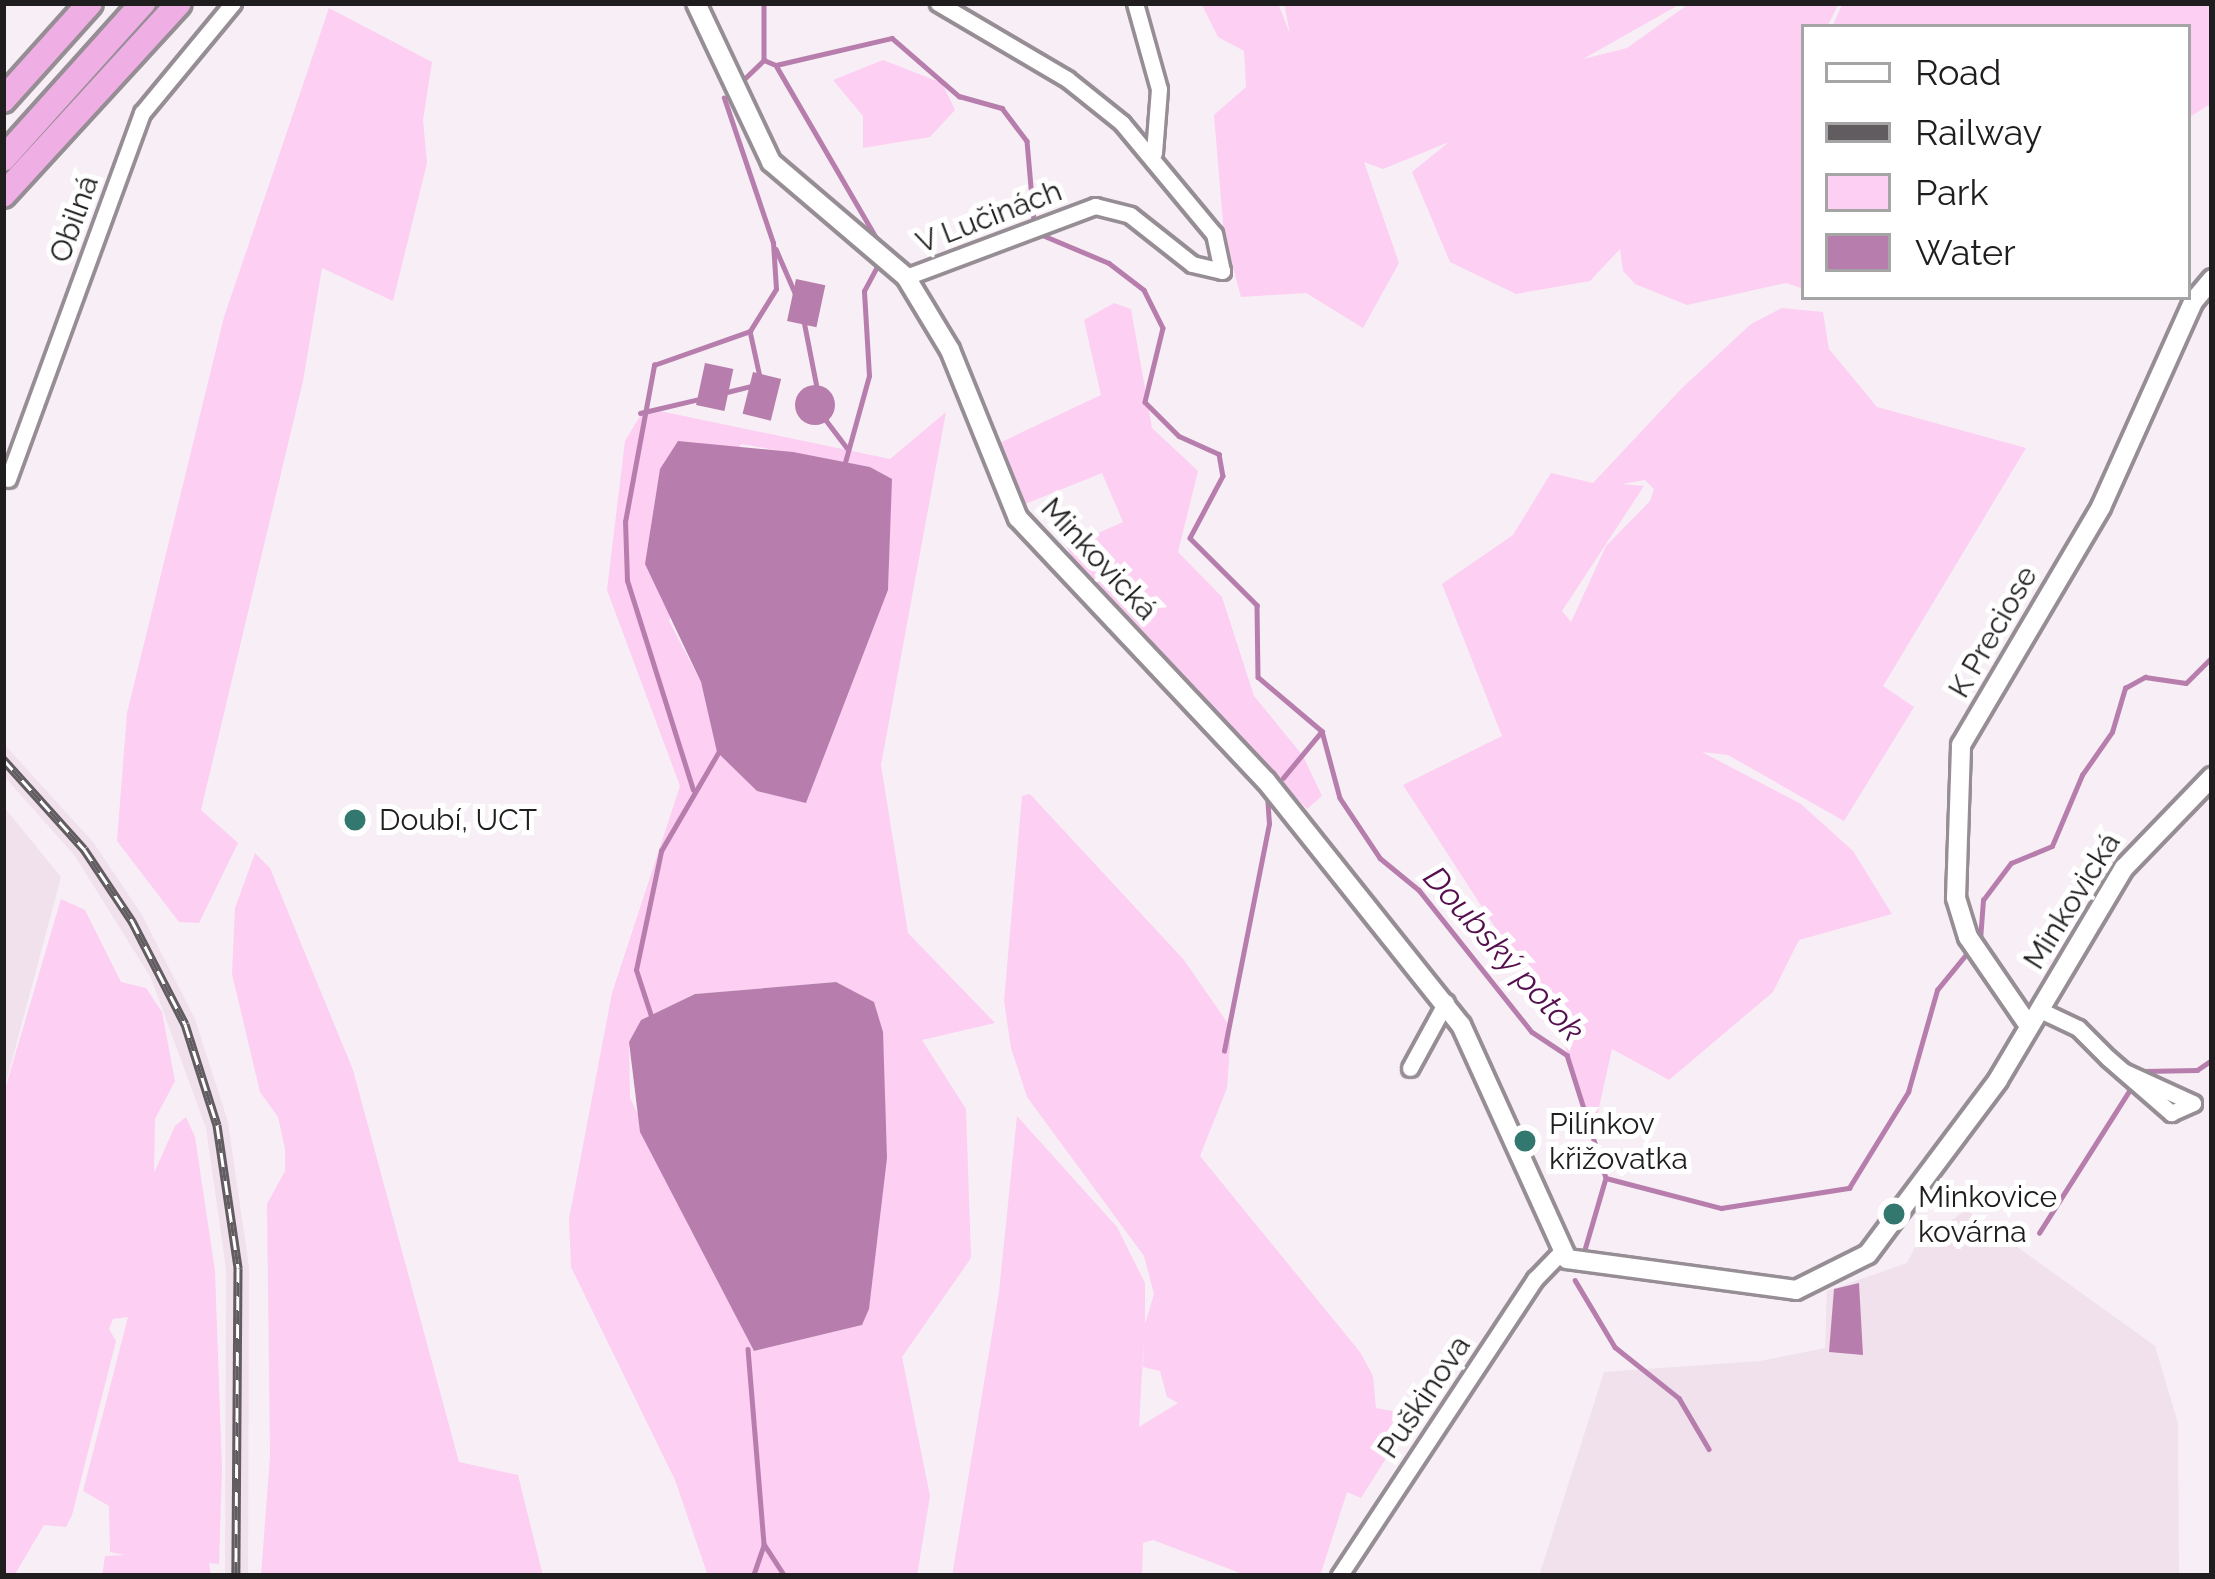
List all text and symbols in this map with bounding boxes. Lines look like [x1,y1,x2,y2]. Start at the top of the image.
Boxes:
legend [1801,24,2191,300]
text: Road [1915,51,2001,93]
text: Railway [1915,111,2042,153]
street label: Obilná [42,171,106,267]
text: Park [1915,171,1989,213]
street label: V Lučinách [911,173,1067,261]
text: Water [1915,231,2016,273]
street label: Minkovická [1033,490,1165,628]
street label: K Preciose [1941,560,2045,704]
place label: Doubí, UCT [379,802,537,838]
marker: Doubí, UCT [342,807,368,833]
street label: Minkovická [2016,826,2128,976]
water label: Doubský potok [1415,858,1593,1050]
place label: Pilínkov křižovatka [1549,1106,1688,1176]
marker: Pilínkov křižovatka [1512,1128,1538,1154]
place label: Minkovice kovárna [1918,1179,2057,1250]
marker: Minkovice kovárna [1881,1201,1907,1227]
street label: Puškinova [1370,1329,1478,1465]

